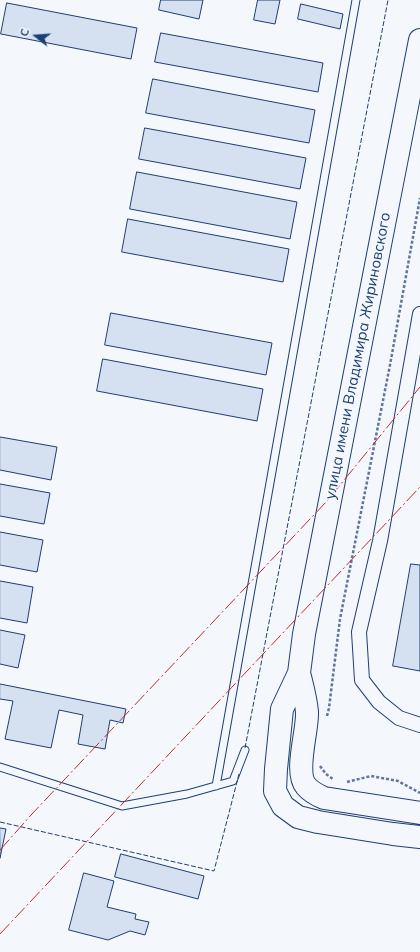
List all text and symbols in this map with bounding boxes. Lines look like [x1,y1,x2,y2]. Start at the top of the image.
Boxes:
north arrow [16,16,56,56]
text: С [17,27,32,38]
street label: улица имени Владимира Жириновского [321,211,395,501]

